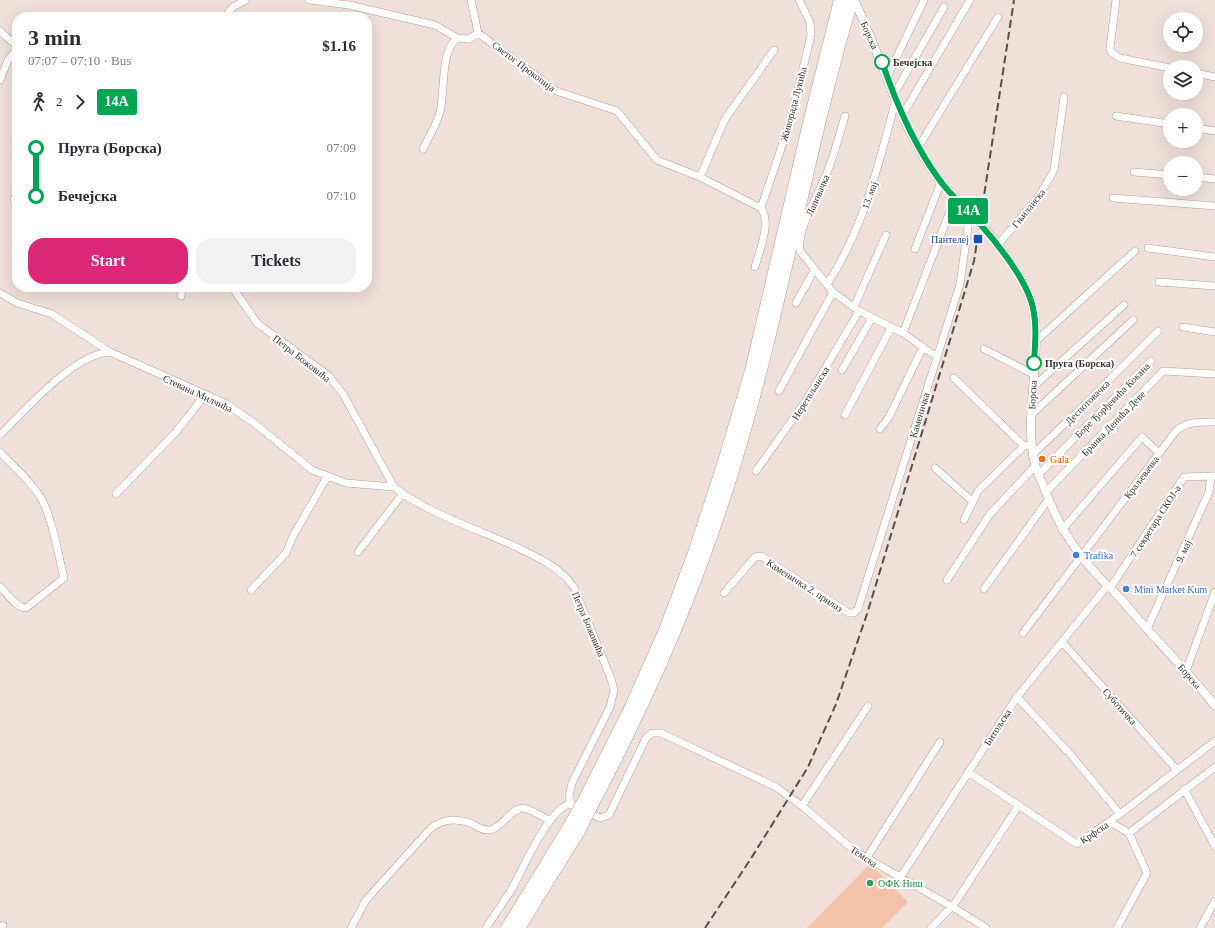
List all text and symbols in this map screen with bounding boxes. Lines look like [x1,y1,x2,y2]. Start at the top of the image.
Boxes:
map controls [1163,12,1203,196]
button: locate [1163,12,1203,52]
street label: Борска [859,20,881,51]
text: 3 min [28,25,81,50]
text: $1.16 [322,38,356,54]
street label: Светог Прокопија [490,39,558,94]
text: 07:07 – 07:10 · Bus [28,53,131,68]
marker: Бечејска [874,54,890,70]
place label: Бечејска [893,57,932,68]
button: layers [1163,60,1203,100]
street label: Живорада Лукића [778,65,809,143]
icon: walk [28,91,50,113]
icon: forward [69,91,91,113]
text: 2 [56,94,63,109]
text: 14А [105,94,129,109]
button: + [1163,108,1203,148]
text: Пруга (Борска) [58,140,162,156]
text: 07:09 [326,140,356,155]
button: − [1163,156,1203,196]
street label: Лаповачка [803,172,832,218]
street label: 13. мај [859,180,880,210]
street label: Гњиланска [1009,186,1048,230]
text: Бечејска [58,188,117,204]
text: 07:10 [326,188,356,203]
line badge: 14А [945,198,991,224]
text: 14А [956,203,980,218]
marker: Пантелеј [972,233,984,245]
place label: Пантелеј [931,234,969,245]
button: Start [28,238,188,284]
button: Tickets [196,238,356,284]
street label: Петра Божовића [271,333,333,385]
marker: Пруга (Борска) [1026,355,1042,371]
place label: Пруга (Борска) [1045,358,1114,370]
street label: Боре Ђорђевића Кокана [1073,360,1153,440]
street label: Неретвљанска [790,364,832,422]
street label: Стевана Милчића [161,372,235,415]
street label: Деспотовачка [1063,377,1112,427]
street label: Борска [1026,380,1039,410]
street label: Бранка Денића Деве [1079,388,1148,458]
street label: Каменичка [907,391,932,439]
street label: Краљевачка [1122,453,1161,501]
marker: Gala [1037,454,1047,464]
place label: Gala [1050,454,1069,465]
street label: 7 секретара СКОЈ-а [1128,483,1183,559]
street label: 9. мај [1174,538,1193,564]
marker: Trafika [1071,550,1081,560]
place label: Trafika [1084,550,1114,561]
street label: Каменичка 2. прилаз [765,557,845,614]
marker: Mini Market Kum [1121,584,1131,594]
place label: Mini Market Kum [1134,584,1208,595]
street label: Петра Божовића [570,590,607,659]
street label: Борска [1176,662,1204,691]
street label: Суботичка [1100,686,1139,727]
street label: Битољска [982,707,1014,748]
street label: Крфска [1078,819,1111,846]
street label: Темска [848,843,880,870]
marker: ОФК Ниш [865,878,875,888]
place label: ОФК Ниш [878,878,923,889]

